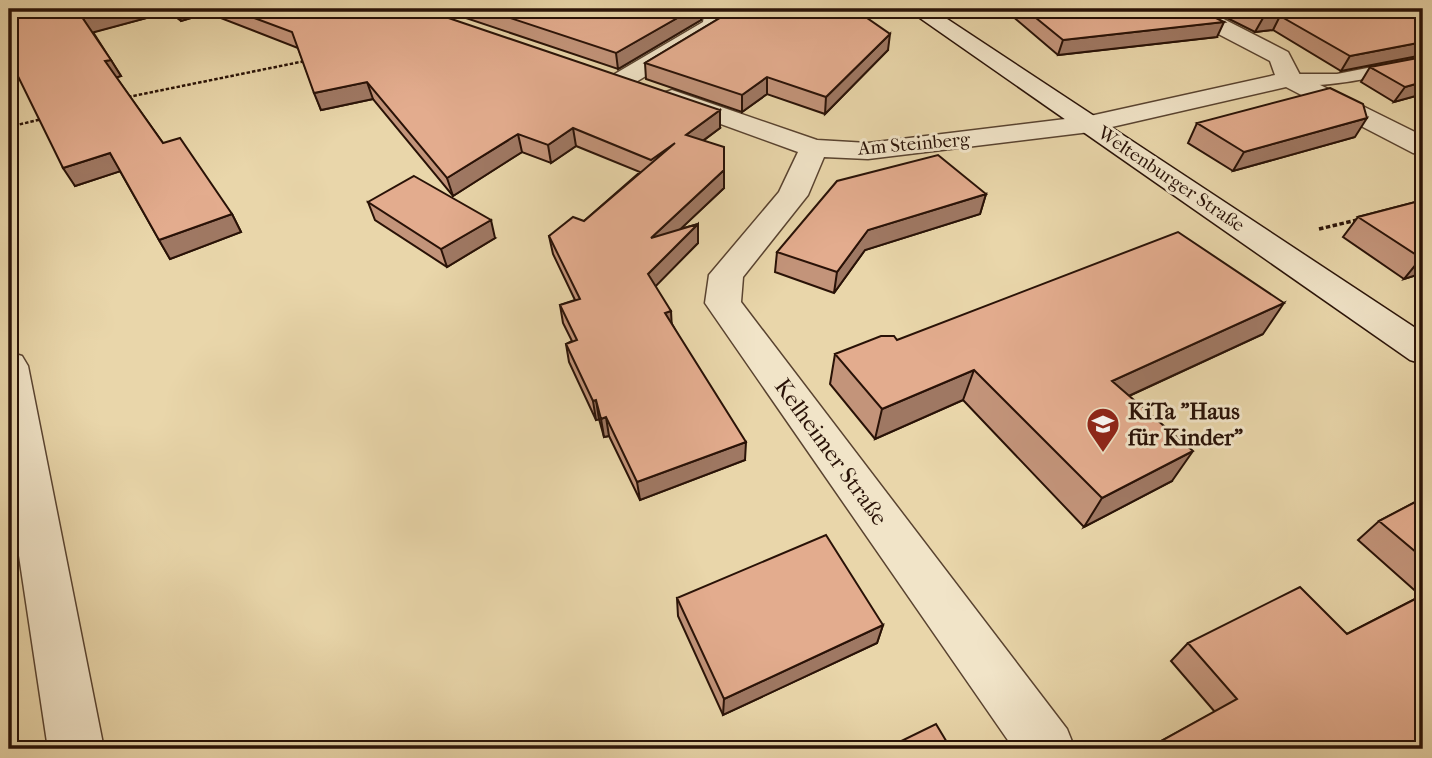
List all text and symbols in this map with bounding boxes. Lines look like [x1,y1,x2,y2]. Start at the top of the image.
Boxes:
street label: Weltenburger Straße [1093,121,1249,236]
street label: Am Steinberg [856,128,972,160]
street label: Kelheimer Straße [769,373,893,531]
place label: KiTa "Haus für Kinder" [1127,398,1243,451]
school or university icon: KiTa "Haus für Kinder" [1084,405,1122,454]

